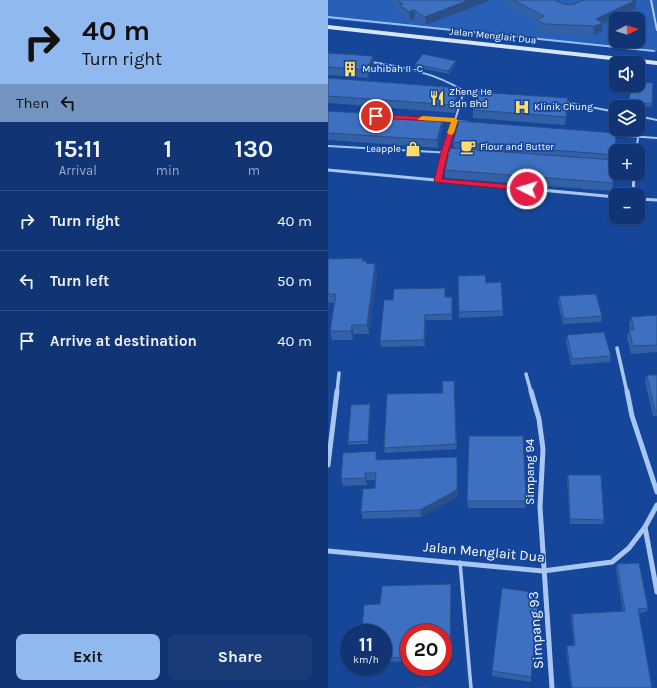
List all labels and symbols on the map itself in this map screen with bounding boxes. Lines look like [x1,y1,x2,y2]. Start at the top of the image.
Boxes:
north arrow [609,12,645,48]
street label: Jalan Menglait Dua [449,25,537,47]
building icon: Muhibah II -C [341,60,359,78]
place label: Muhibah II -C [362,63,423,75]
place label: Zheng He Sdn Bhd [449,86,492,110]
restaurant icon: Zheng He Sdn Bhd [428,89,446,107]
hospital icon: Klinik Chung [513,98,531,116]
pin [359,99,393,133]
place label: Klinik Chung [534,101,593,113]
cafe icon: Flour and Butter [459,138,477,156]
shop icon: Leapple [404,140,422,158]
place label: Flour and Butter [480,141,554,153]
place label: Leapple [366,143,401,155]
position arrow [506,168,548,210]
street label: Simpang 94 [523,439,537,505]
street label: Jalan Menglait Dua [423,538,545,566]
street label: Simpang 93 [525,591,547,669]
speed limit sign: 20 [400,624,452,676]

